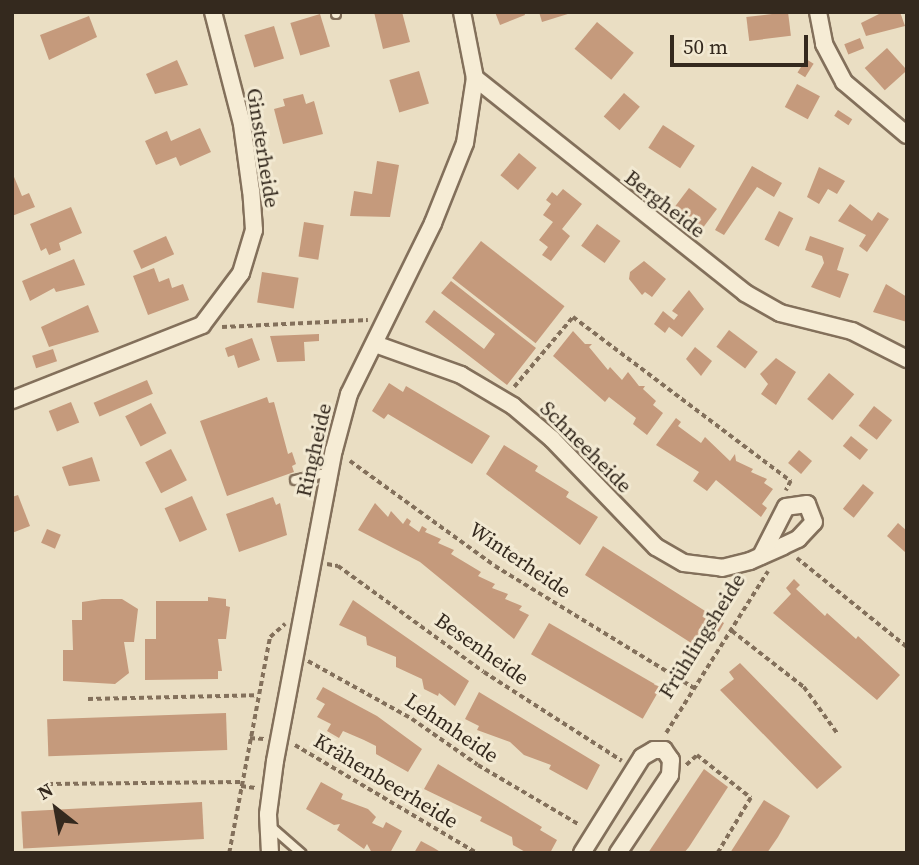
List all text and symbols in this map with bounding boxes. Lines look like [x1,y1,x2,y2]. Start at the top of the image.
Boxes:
scale bar [674,21,812,65]
text: 50 m [683,32,728,61]
street label: Ginsterheide [241,86,285,210]
street label: Bergheide [620,165,710,243]
street label: Schneeheide [535,396,637,498]
street label: Ringheide [291,401,337,499]
street label: Winterheide [464,517,576,603]
street label: Frühlingsheide [654,569,750,703]
street label: Besenheide [430,608,534,690]
street label: Lehmheide [401,688,503,768]
street label: Krähenbeerheide [309,728,463,834]
north arrow [21,774,91,844]
text: N [33,776,58,806]

